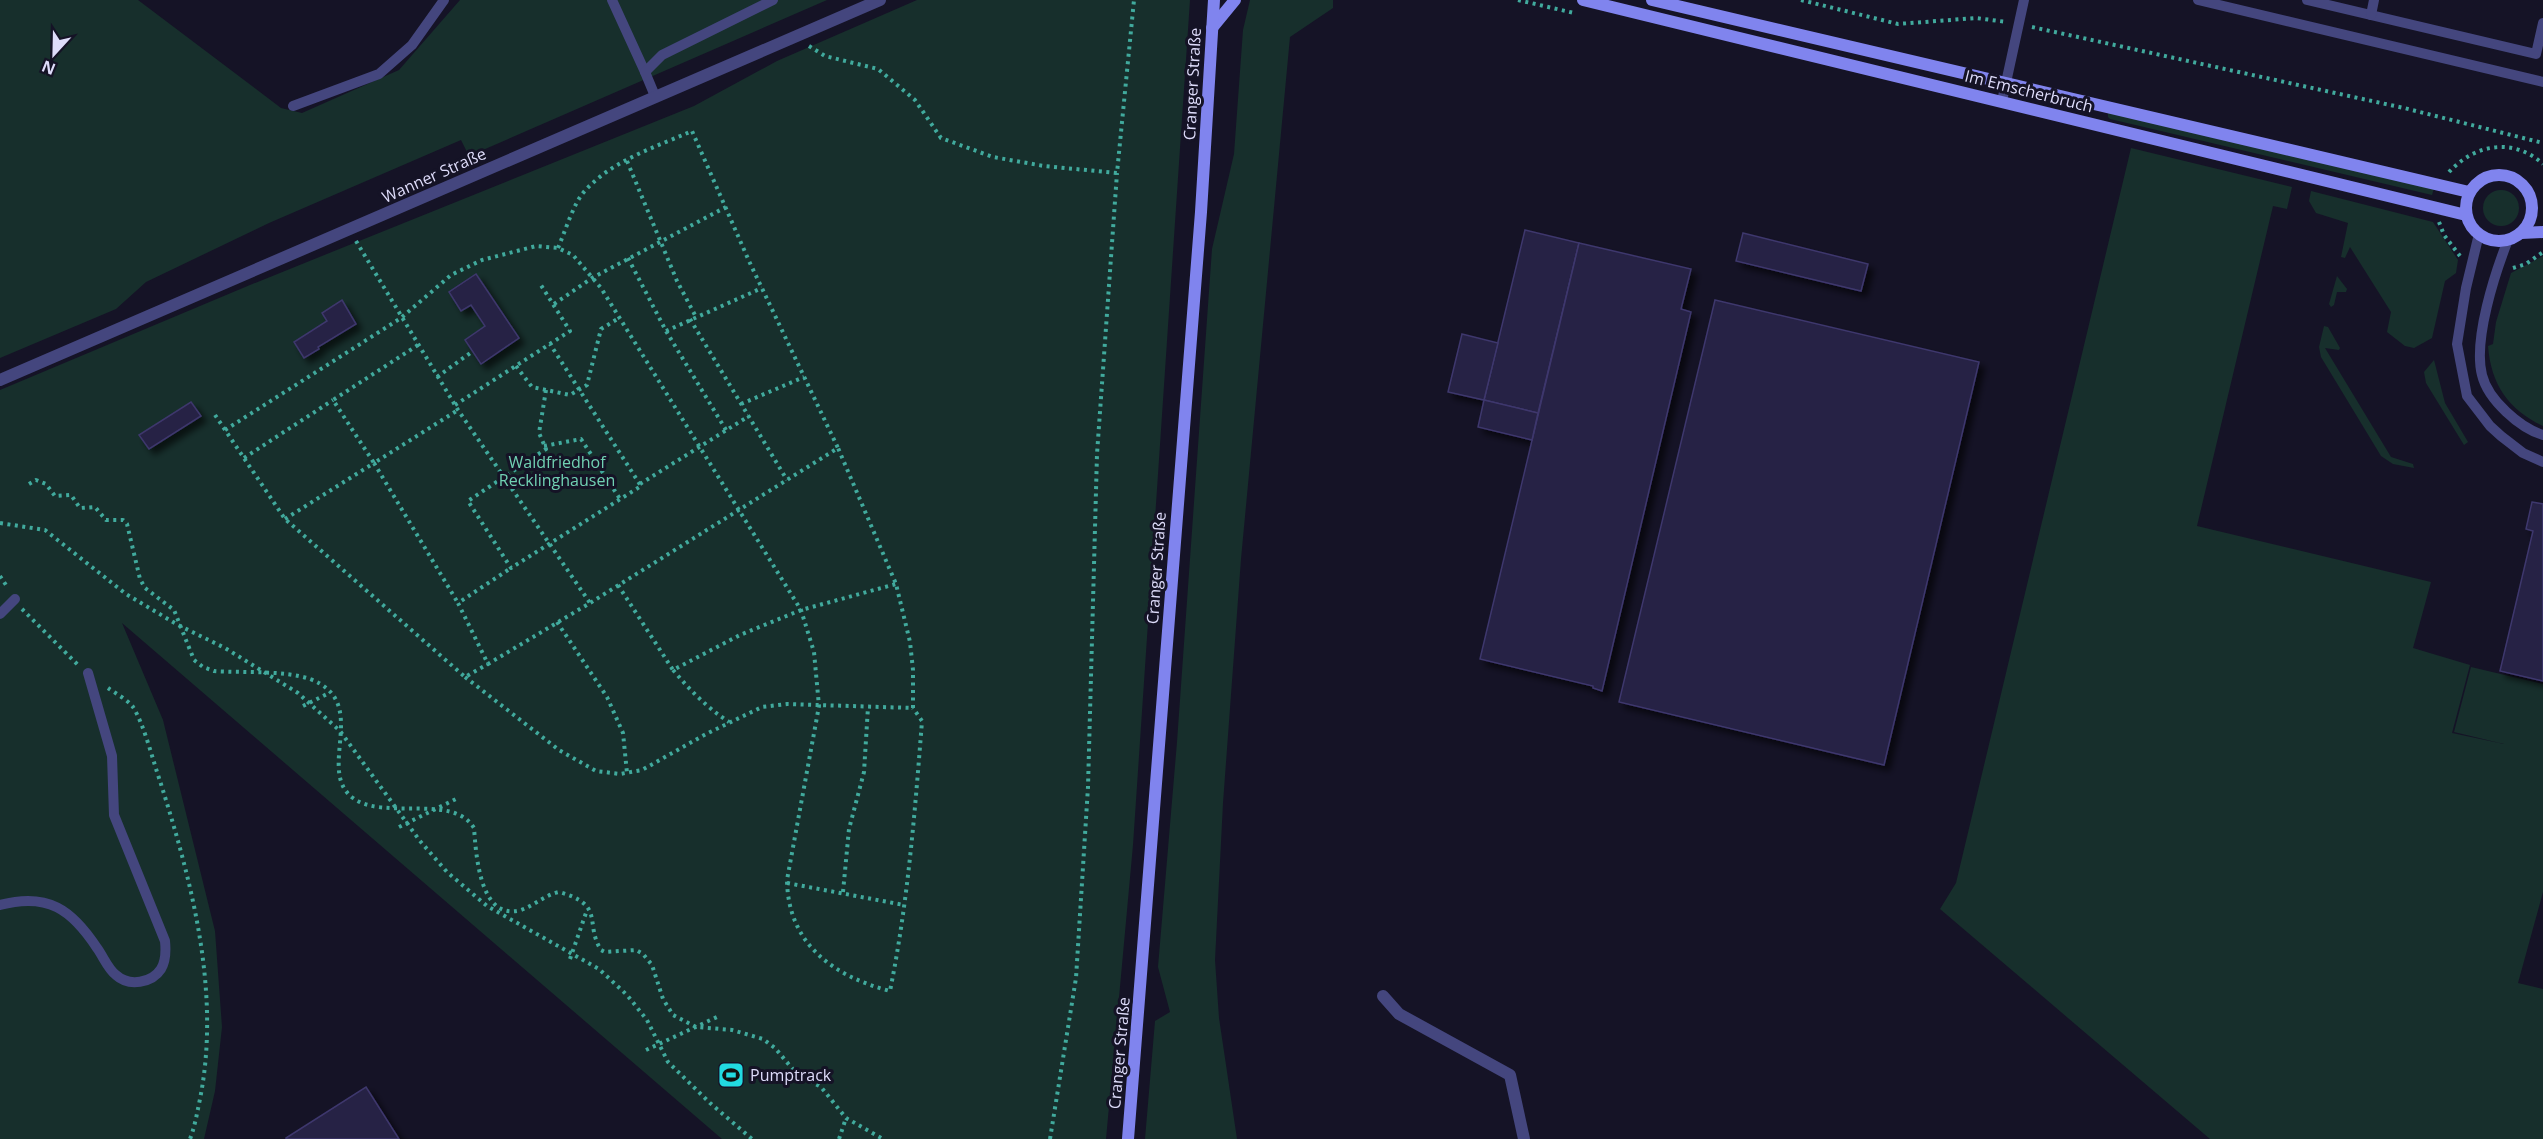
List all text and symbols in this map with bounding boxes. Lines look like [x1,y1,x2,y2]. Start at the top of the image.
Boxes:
north arrow [24,24,84,84]
street label: Cranger Straße [1178,27,1206,141]
text: N [38,55,59,81]
street label: Im Emscherbruch [1963,64,2095,118]
street label: Wanner Straße [378,142,490,208]
park label: Waldfriedhof Recklinghausen [499,451,615,491]
street label: Cranger Straße [1141,511,1171,625]
street label: Cranger Straße [1103,996,1135,1110]
sports icon: Pumptrack [716,1060,746,1090]
place label: Pumptrack [750,1064,832,1086]

